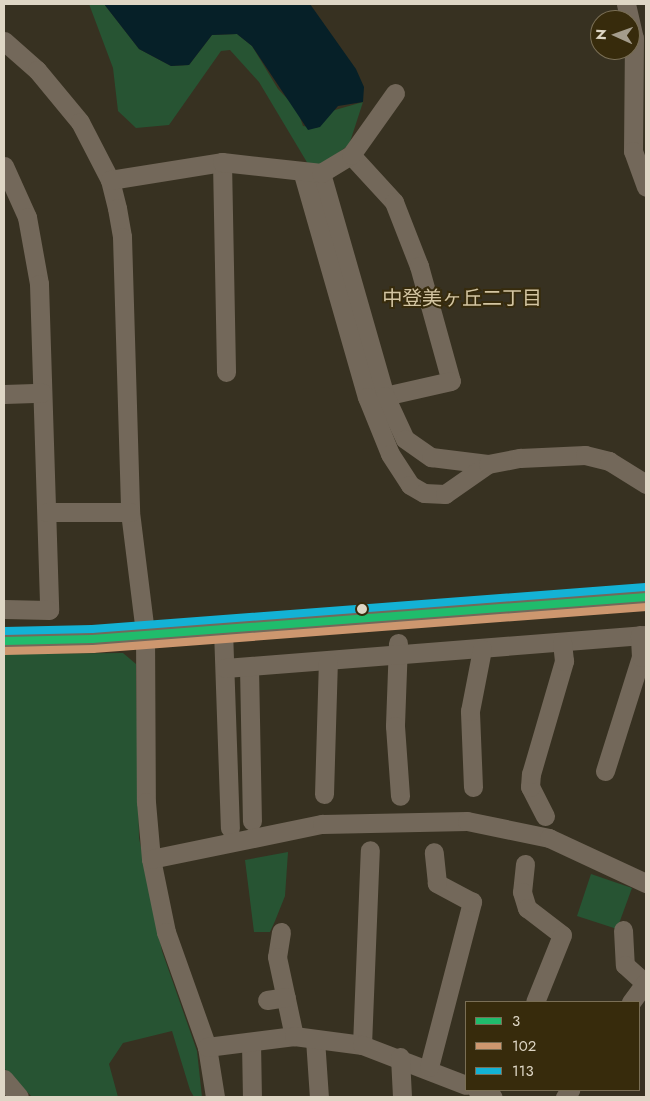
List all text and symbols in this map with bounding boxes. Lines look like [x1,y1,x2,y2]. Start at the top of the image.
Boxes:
north arrow [590,10,640,60]
text: N [591,29,611,40]
district label: 中登美ヶ丘二丁目 [382,286,542,310]
unlabelled marker [357,604,367,614]
legend [465,1001,640,1091]
text: 3 [512,1010,520,1032]
text: 102 [512,1035,536,1057]
text: 113 [512,1060,534,1082]

